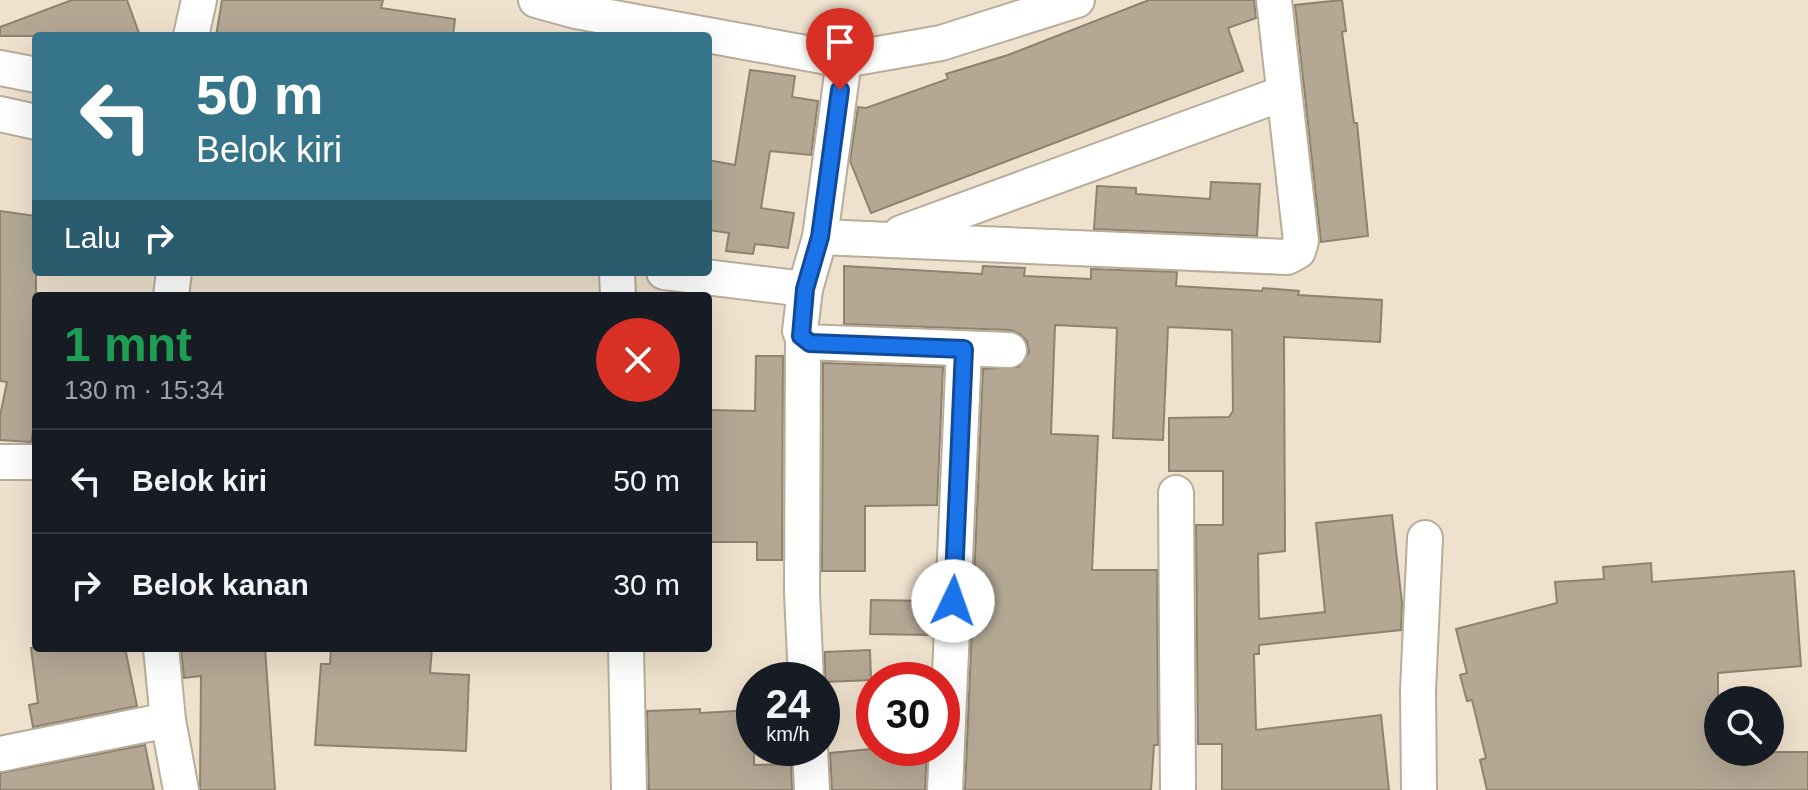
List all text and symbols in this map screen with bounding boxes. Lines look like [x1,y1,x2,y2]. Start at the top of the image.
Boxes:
pin [806,8,874,90]
icon: arrive [818,20,862,64]
text: 50 m [196,63,324,126]
icon: left [64,64,168,168]
text: Belok kiri [196,129,342,170]
icon: right [137,216,181,260]
text: Lalu [64,221,121,254]
text: 1 mnt [64,318,192,371]
button: close [596,318,680,402]
text: 130 m · 15:34 [64,375,224,405]
icon: left [64,459,108,503]
text: Belok kiri [132,464,267,497]
text: 50 m [613,464,680,497]
position arrow [911,559,995,643]
icon: right [64,563,108,607]
text: Belok kanan [132,568,309,601]
text: 30 m [613,568,680,601]
speed limit sign: 30 [856,662,960,766]
text: 24 [766,682,810,726]
map controls [1704,686,1784,766]
button: search [1704,686,1784,766]
text: km/h [766,723,810,745]

